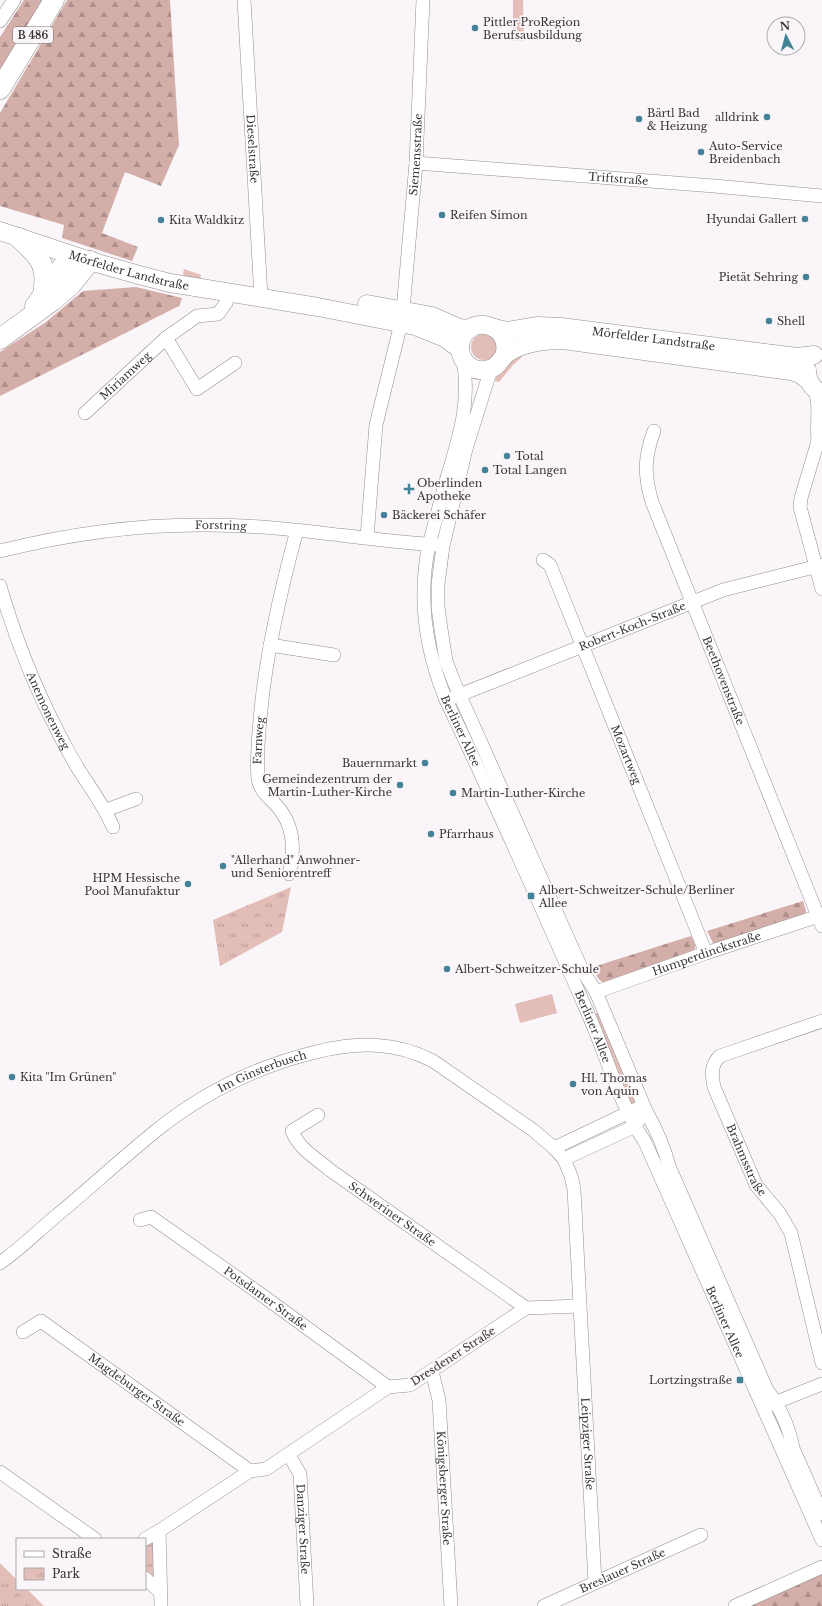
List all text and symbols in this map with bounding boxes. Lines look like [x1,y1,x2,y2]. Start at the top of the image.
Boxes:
place label: Pittler ProRegion Berufsausbildung [483,15,582,42]
north arrow [766,16,806,56]
text: N [779,18,791,34]
marker: Pittler ProRegion Berufsausbildung [470,23,480,33]
road number: B 486 [13,27,53,43]
place label: Bärtl Bad & Heizung [647,106,708,133]
place label: alldrink [715,110,759,124]
marker: alldrink [762,112,772,122]
street label: Siemensstraße [406,113,425,196]
street label: Dieselstraße [244,114,261,184]
marker: Bärtl Bad & Heizung [634,114,644,124]
place label: Auto-Service Breidenbach [708,139,782,166]
marker: Auto-Service Breidenbach [696,147,706,157]
street label: Triftstraße [588,169,649,188]
place label: Reifen Simon [450,208,528,222]
marker: Reifen Simon [437,210,447,220]
place label: Hyundai Gallert [706,212,798,226]
place label: Kita Waldkitz [169,213,244,227]
marker: Hyundai Gallert [800,214,810,224]
marker: Kita Waldkitz [156,215,166,225]
street label: Mörfelder Landstraße [67,247,190,293]
place label: Pietät Sehring [719,270,798,284]
marker: Pietät Sehring [801,272,811,282]
place label: Shell [777,314,806,328]
marker: Shell [764,316,774,326]
street label: Mörfelder Landstraße [591,324,716,354]
street label: Miriamweg [97,348,154,403]
place label: Total [515,449,544,463]
marker: Total [502,451,512,461]
place label: Total Langen [493,463,567,477]
marker: Total Langen [480,465,490,475]
place label: Oberlinden Apotheke [416,476,483,503]
marker: Oberlinden Apotheke [404,484,414,494]
place label: Bäckerei Schäfer [392,508,487,522]
marker: Bäckerei Schäfer [379,510,389,520]
street label: Forstring [195,518,247,533]
street label: Robert-Koch-Straße [577,599,688,654]
street label: Beethovenstraße [700,634,748,727]
street label: Anemonenweg [23,669,73,752]
street label: Berliner Allee [438,693,483,769]
street label: Farnweg [250,716,267,764]
street label: Mozartweg [608,723,645,787]
place label: Bauernmarkt [342,756,418,770]
marker: Bauernmarkt [420,758,430,768]
place label: Gemeindezentrum der Martin-Luther-Kirche [262,772,393,799]
marker: Gemeindezentrum der Martin-Luther-Kirche [395,780,405,790]
place label: Martin-Luther-Kirche [461,786,585,800]
marker: Martin-Luther-Kirche [448,788,458,798]
place label: Pfarrhaus [439,827,494,841]
marker: Pfarrhaus [426,829,436,839]
place label: "Allerhand" Anwohner- und Seniorentreff [231,853,360,880]
marker: "Allerhand" Anwohner- und Seniorentreff [218,861,228,871]
place label: HPM Hessische Pool Manufaktur [84,871,181,898]
marker: HPM Hessische Pool Manufaktur [183,879,193,889]
place label: Albert-Schweitzer-Schule/Berliner Allee [538,883,735,910]
marker: Albert-Schweitzer-Schule/Berliner Allee [526,891,536,901]
street label: Humperdinckstraße [650,929,763,979]
place label: Albert-Schweitzer-Schule [454,962,599,976]
marker: Albert-Schweitzer-Schule [442,964,452,974]
street label: Berliner Allee [572,988,614,1065]
street label: Im Ginsterbusch [215,1048,308,1095]
place label: Kita "Im Grünen" [20,1070,116,1084]
place label: Hl. Thomas von Aquin [581,1071,647,1098]
marker: Kita "Im Grünen" [7,1072,17,1082]
marker: Hl. Thomas von Aquin [568,1079,578,1089]
street label: Brahmsstraße [724,1122,769,1199]
street label: Schweriner Straße [346,1178,439,1249]
street label: Potsdamer Straße [221,1263,310,1333]
street label: Berliner Allee [703,1284,747,1360]
street label: Dresdener Straße [408,1323,498,1389]
street label: Magdeburger Straße [86,1350,188,1429]
place label: Lortzingstraße [649,1373,732,1387]
marker: Lortzingstraße [735,1375,745,1385]
street label: Leipziger Straße [578,1397,597,1491]
street label: Königsberger Straße [434,1430,454,1546]
street label: Danziger Straße [294,1483,312,1575]
legend [16,1538,146,1590]
street label: Breslauer Straße [577,1545,668,1596]
text: Straße [52,1546,92,1561]
text: Park [52,1566,80,1581]

